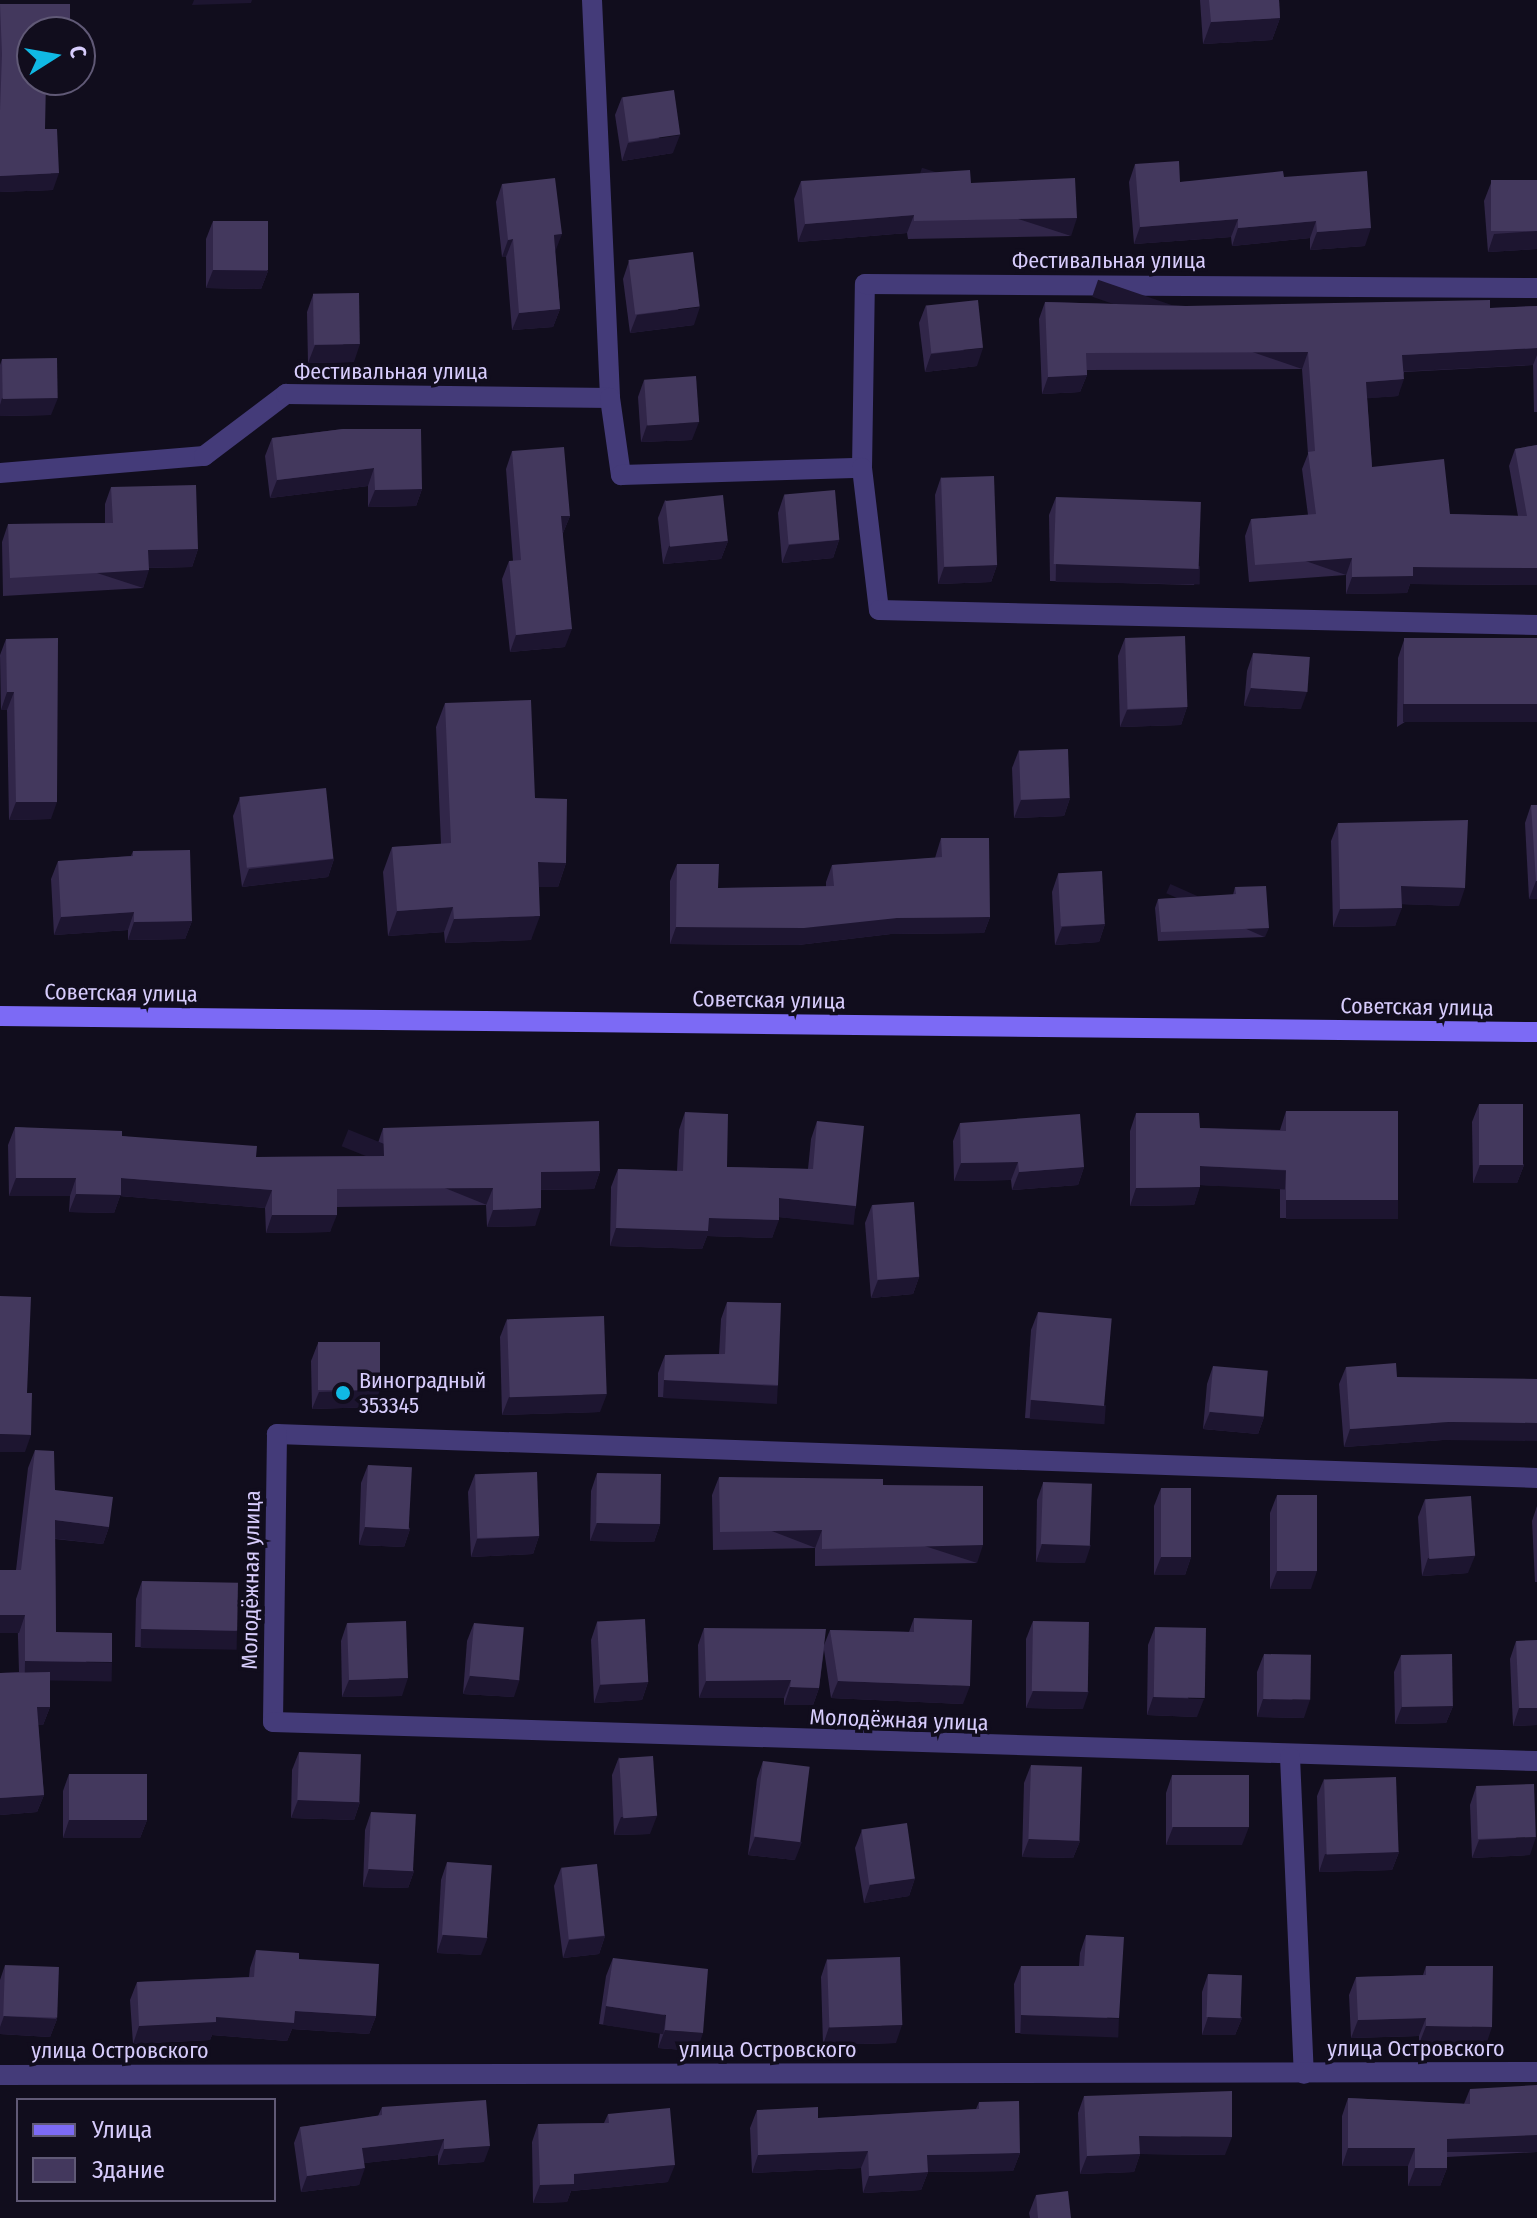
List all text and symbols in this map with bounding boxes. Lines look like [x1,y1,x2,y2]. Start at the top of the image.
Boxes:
north arrow [16,16,96,96]
text: С [64,43,92,60]
street label: Фестивальная улица [1012,248,1206,274]
street label: Фестивальная улица [294,359,488,385]
street label: Советская улица [44,978,198,1008]
street label: Советская улица [692,985,846,1015]
street label: Советская улица [1340,992,1494,1022]
place label: Виноградный 353345 [359,1367,486,1418]
marker: Виноградный 353345 [334,1384,352,1402]
street label: Молодёжная улица [236,1490,266,1670]
street label: Молодёжная улица [809,1704,989,1736]
street label: улица Островского [1327,2036,1505,2062]
street label: улица Островского [679,2037,857,2063]
street label: улица Островского [31,2038,209,2064]
legend [16,2098,276,2202]
text: Улица [92,2116,152,2144]
text: Здание [92,2156,165,2184]

